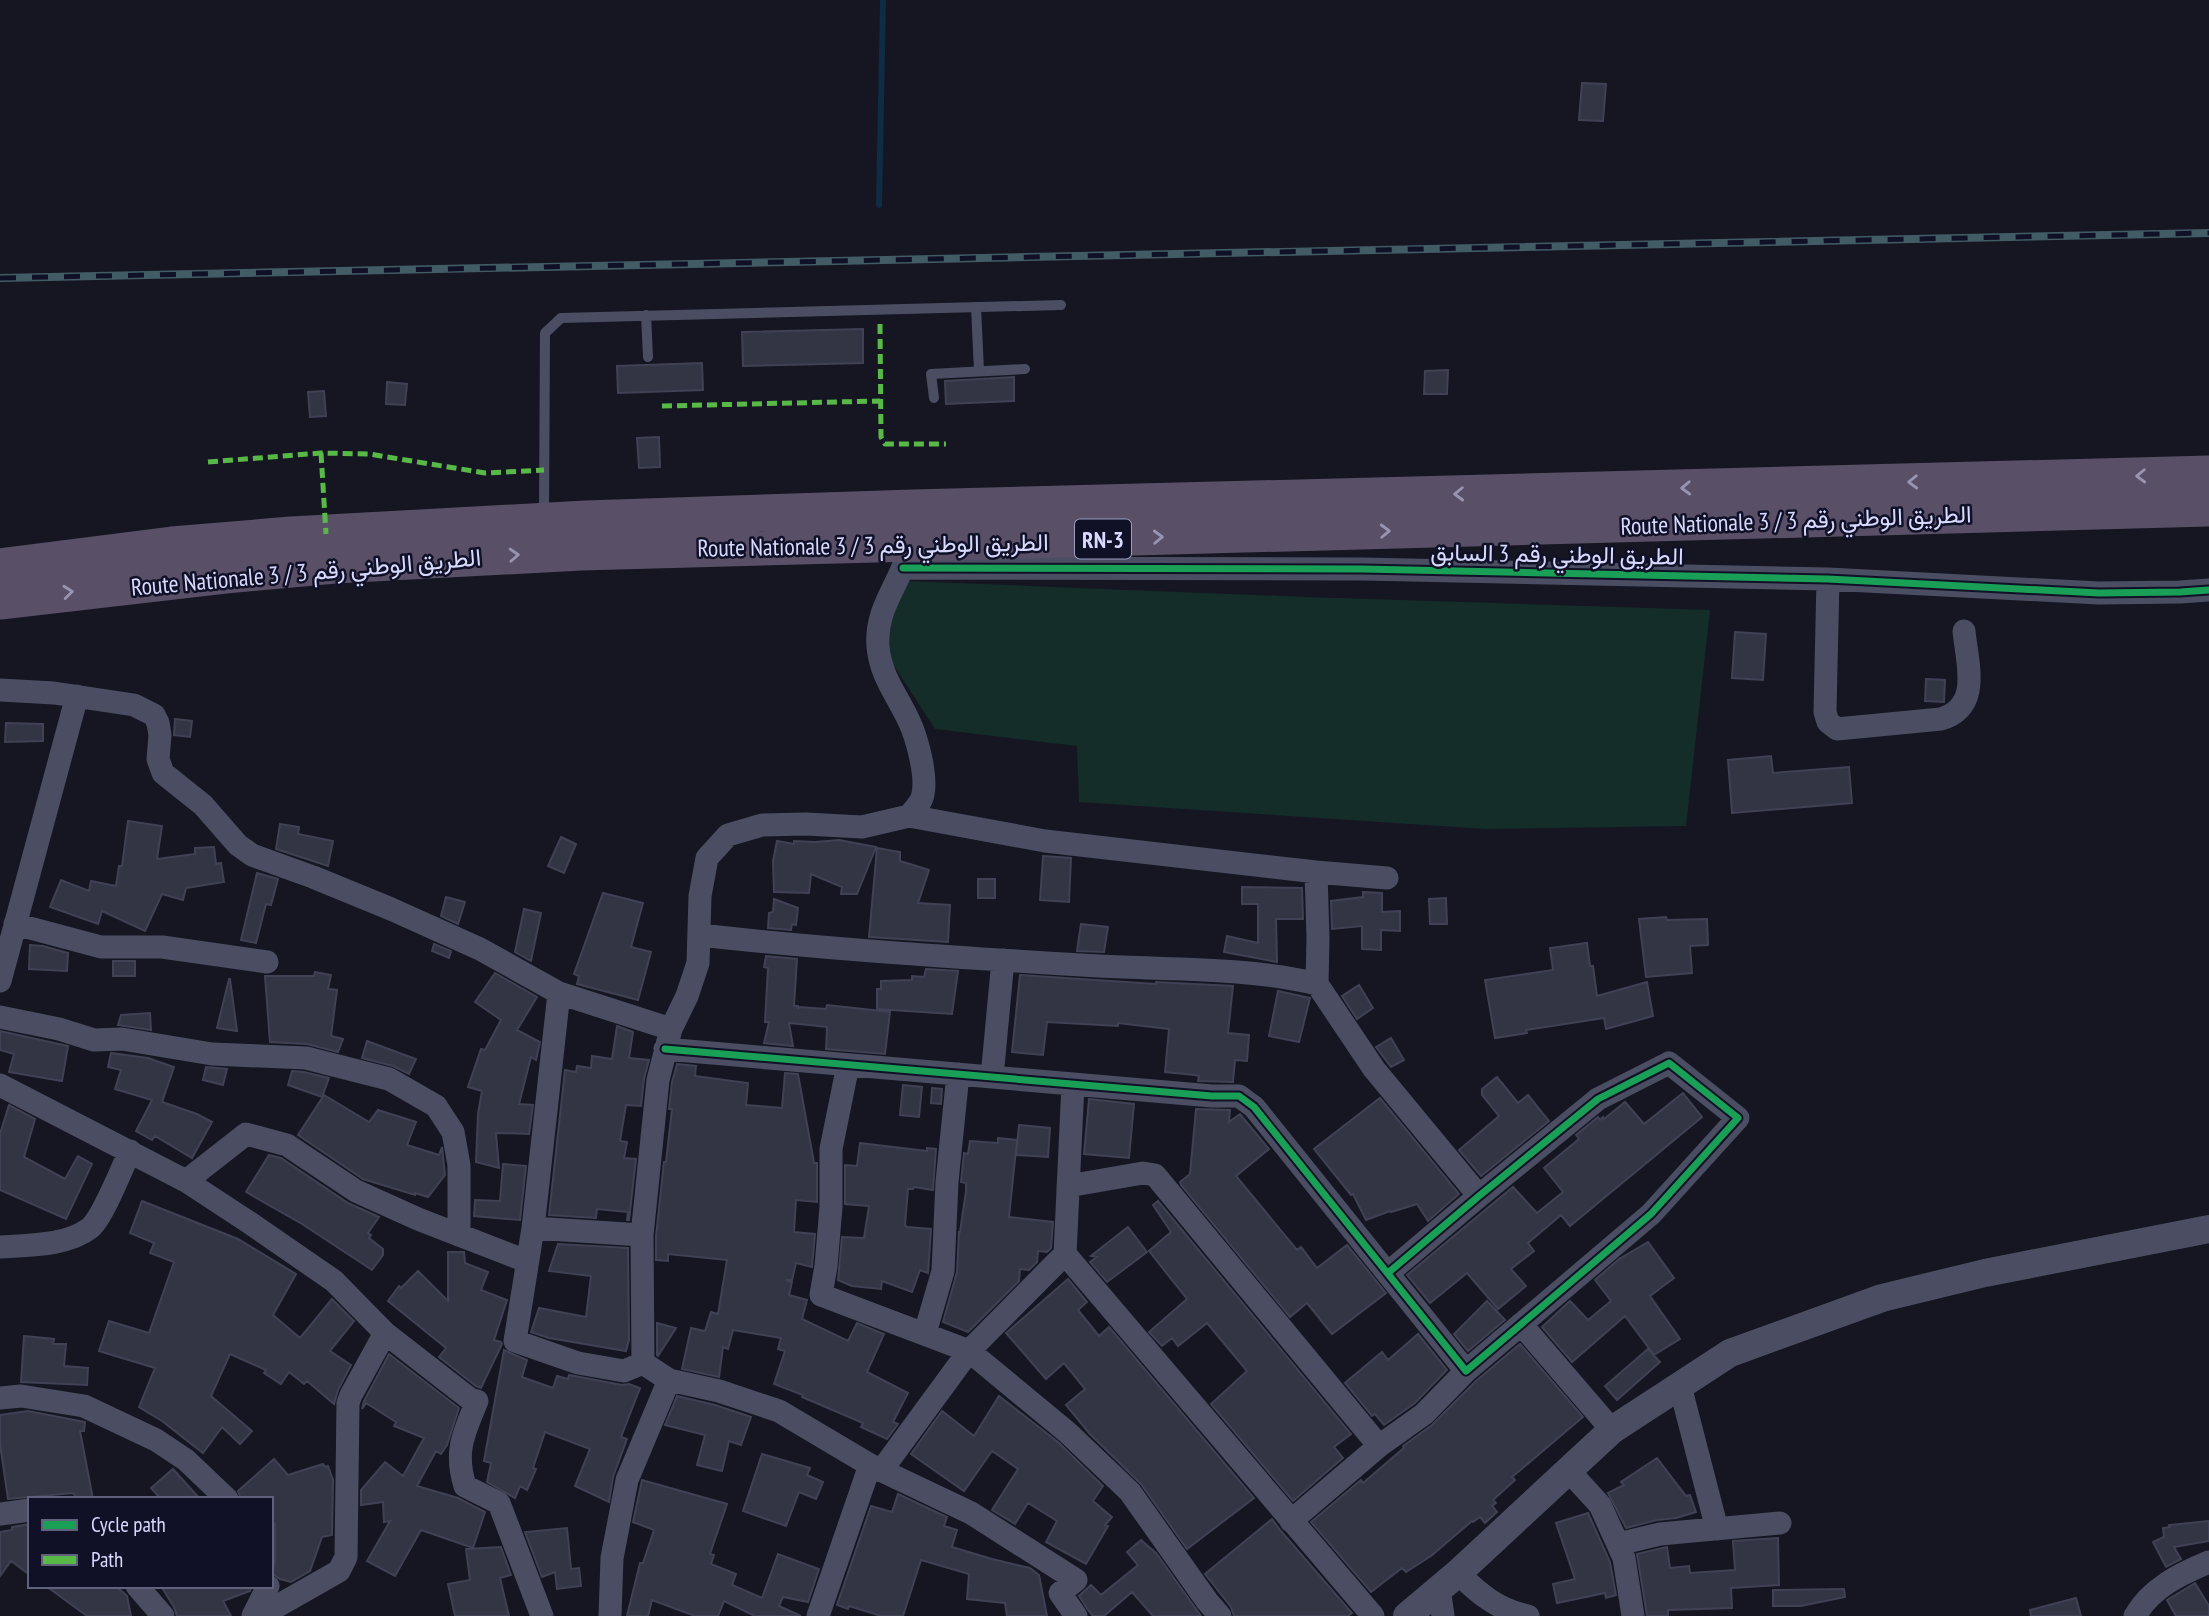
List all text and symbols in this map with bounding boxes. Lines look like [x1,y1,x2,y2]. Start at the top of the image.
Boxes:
one-way arrow [2135,468,2146,483]
one-way arrow [1908,474,1919,489]
one-way arrow [1680,480,1691,495]
one-way arrow [1453,486,1464,501]
street label: Route Nationale 3 / الطريق الوطني رقم 3 [1620,498,1972,546]
road number: RN-3 [1075,520,1131,558]
one-way arrow [1380,523,1391,539]
street label: Route Nationale 3 / الطريق الوطني رقم 3 [697,526,1049,568]
one-way arrow [1153,530,1164,545]
street label: الطريق الوطني رقم 3 السابق [1430,536,1684,576]
street label: Route Nationale 3 / الطريق الوطني رقم 3 [130,541,483,607]
one-way arrow [509,548,520,563]
one-way arrow [62,585,74,600]
legend [28,1497,273,1588]
text: Cycle path [91,1511,166,1538]
text: Path [91,1546,123,1573]

